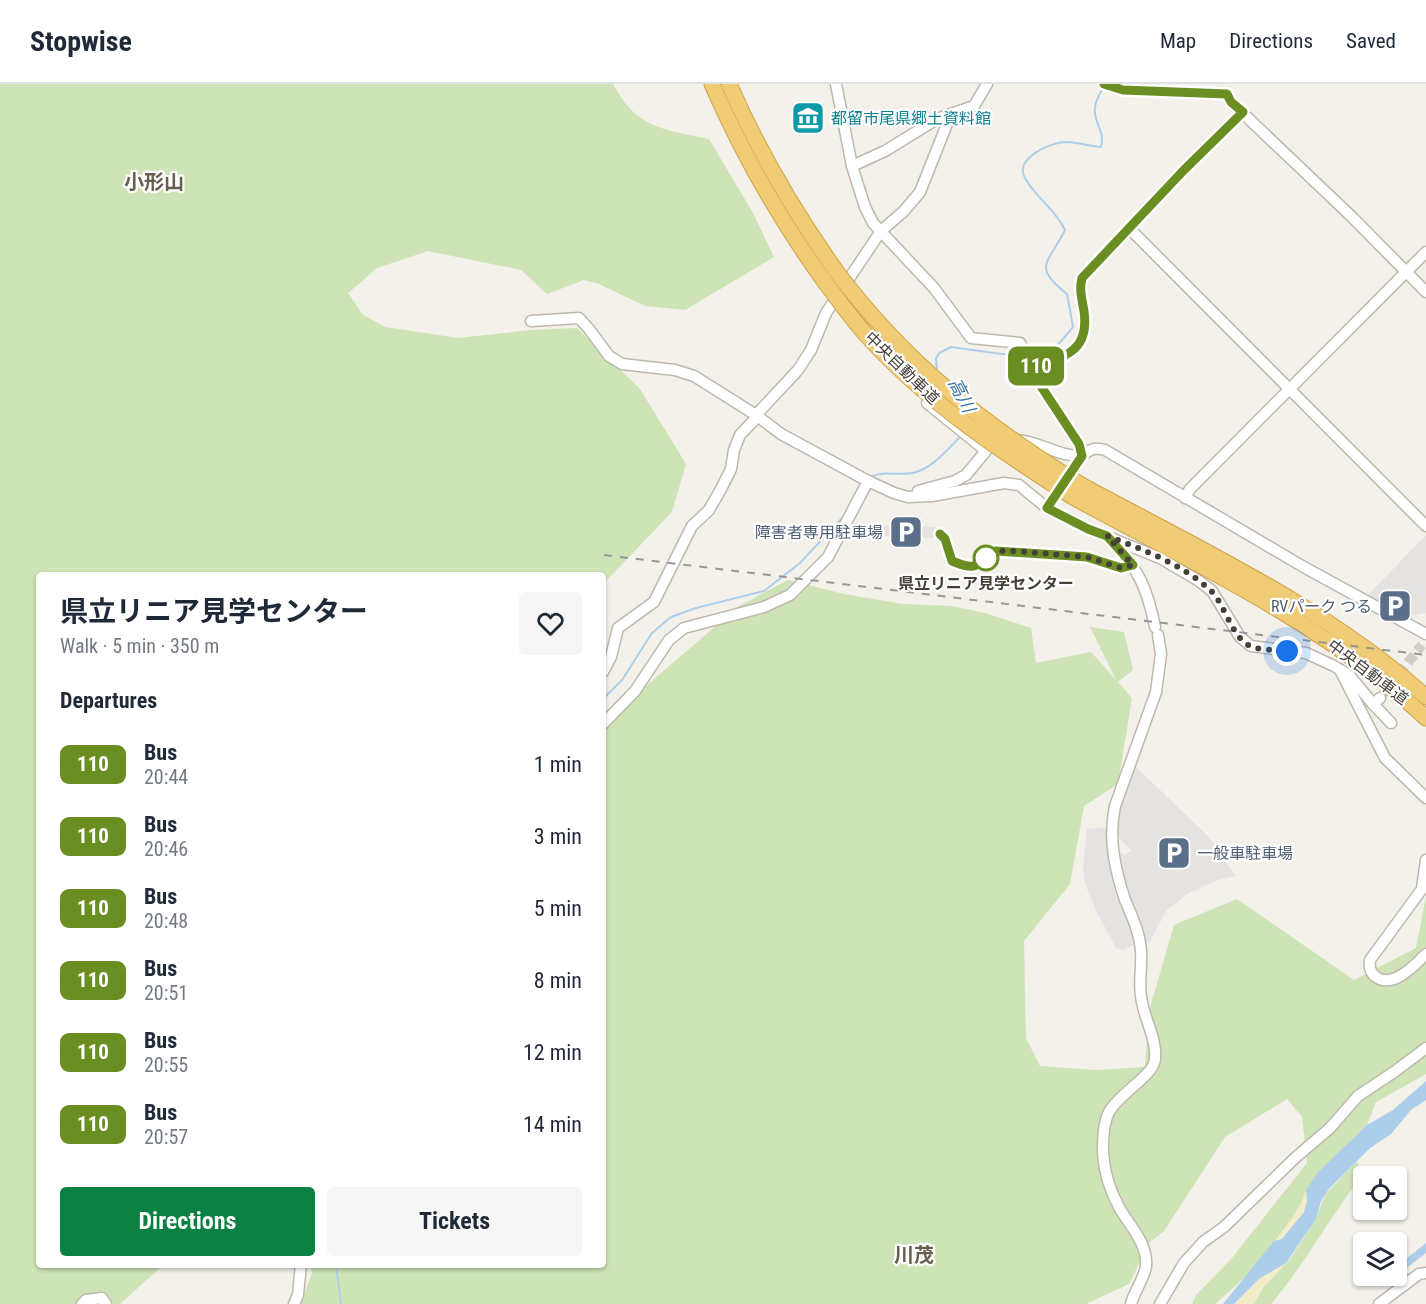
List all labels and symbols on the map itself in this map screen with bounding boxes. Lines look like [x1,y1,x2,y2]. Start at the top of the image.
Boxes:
museum icon: 都留市尾県郷土資料館 [790,100,826,136]
place label: 都留市尾県郷土資料館 [831,109,991,128]
district label: 小形山 [124,170,184,194]
street label: 中央自動車道 [861,328,943,408]
line badge: 110 [1002,346,1070,386]
water label: 高川 [944,374,980,418]
parking icon: 障害者専用駐車場 [888,514,924,550]
place label: 障害者専用駐車場 [755,523,883,542]
marker: 県立リニア見学センター [973,545,999,571]
place label: 県立リニア見学センター [898,574,1074,593]
parking icon: RVパーク つる [1377,588,1413,624]
place label: RVパーク つる [1271,597,1372,616]
your location [1272,636,1302,666]
street label: 中央自動車道 [1324,636,1412,708]
parking icon: 一般車駐車場 [1156,835,1192,871]
place label: 一般車駐車場 [1197,844,1293,863]
district label: 川茂 [894,1243,934,1267]

